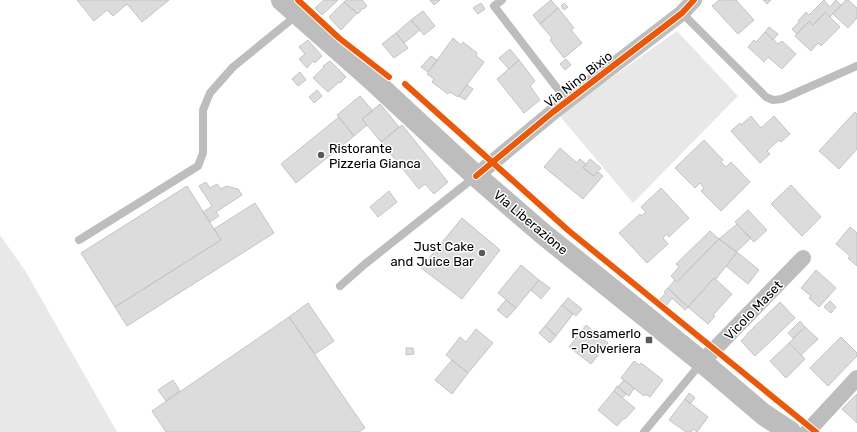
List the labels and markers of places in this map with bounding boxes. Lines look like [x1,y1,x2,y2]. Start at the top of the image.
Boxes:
place label: Ristorante Pizzeria Gianca [329,141,421,171]
marker: Ristorante Pizzeria Gianca [316,150,326,160]
place label: Just Cake and Juice Bar [390,239,474,269]
marker: Just Cake and Juice Bar [477,248,487,258]
place label: Fossamerlo - Polveriera [571,326,641,356]
marker: Fossamerlo - Polveriera [644,335,654,345]

